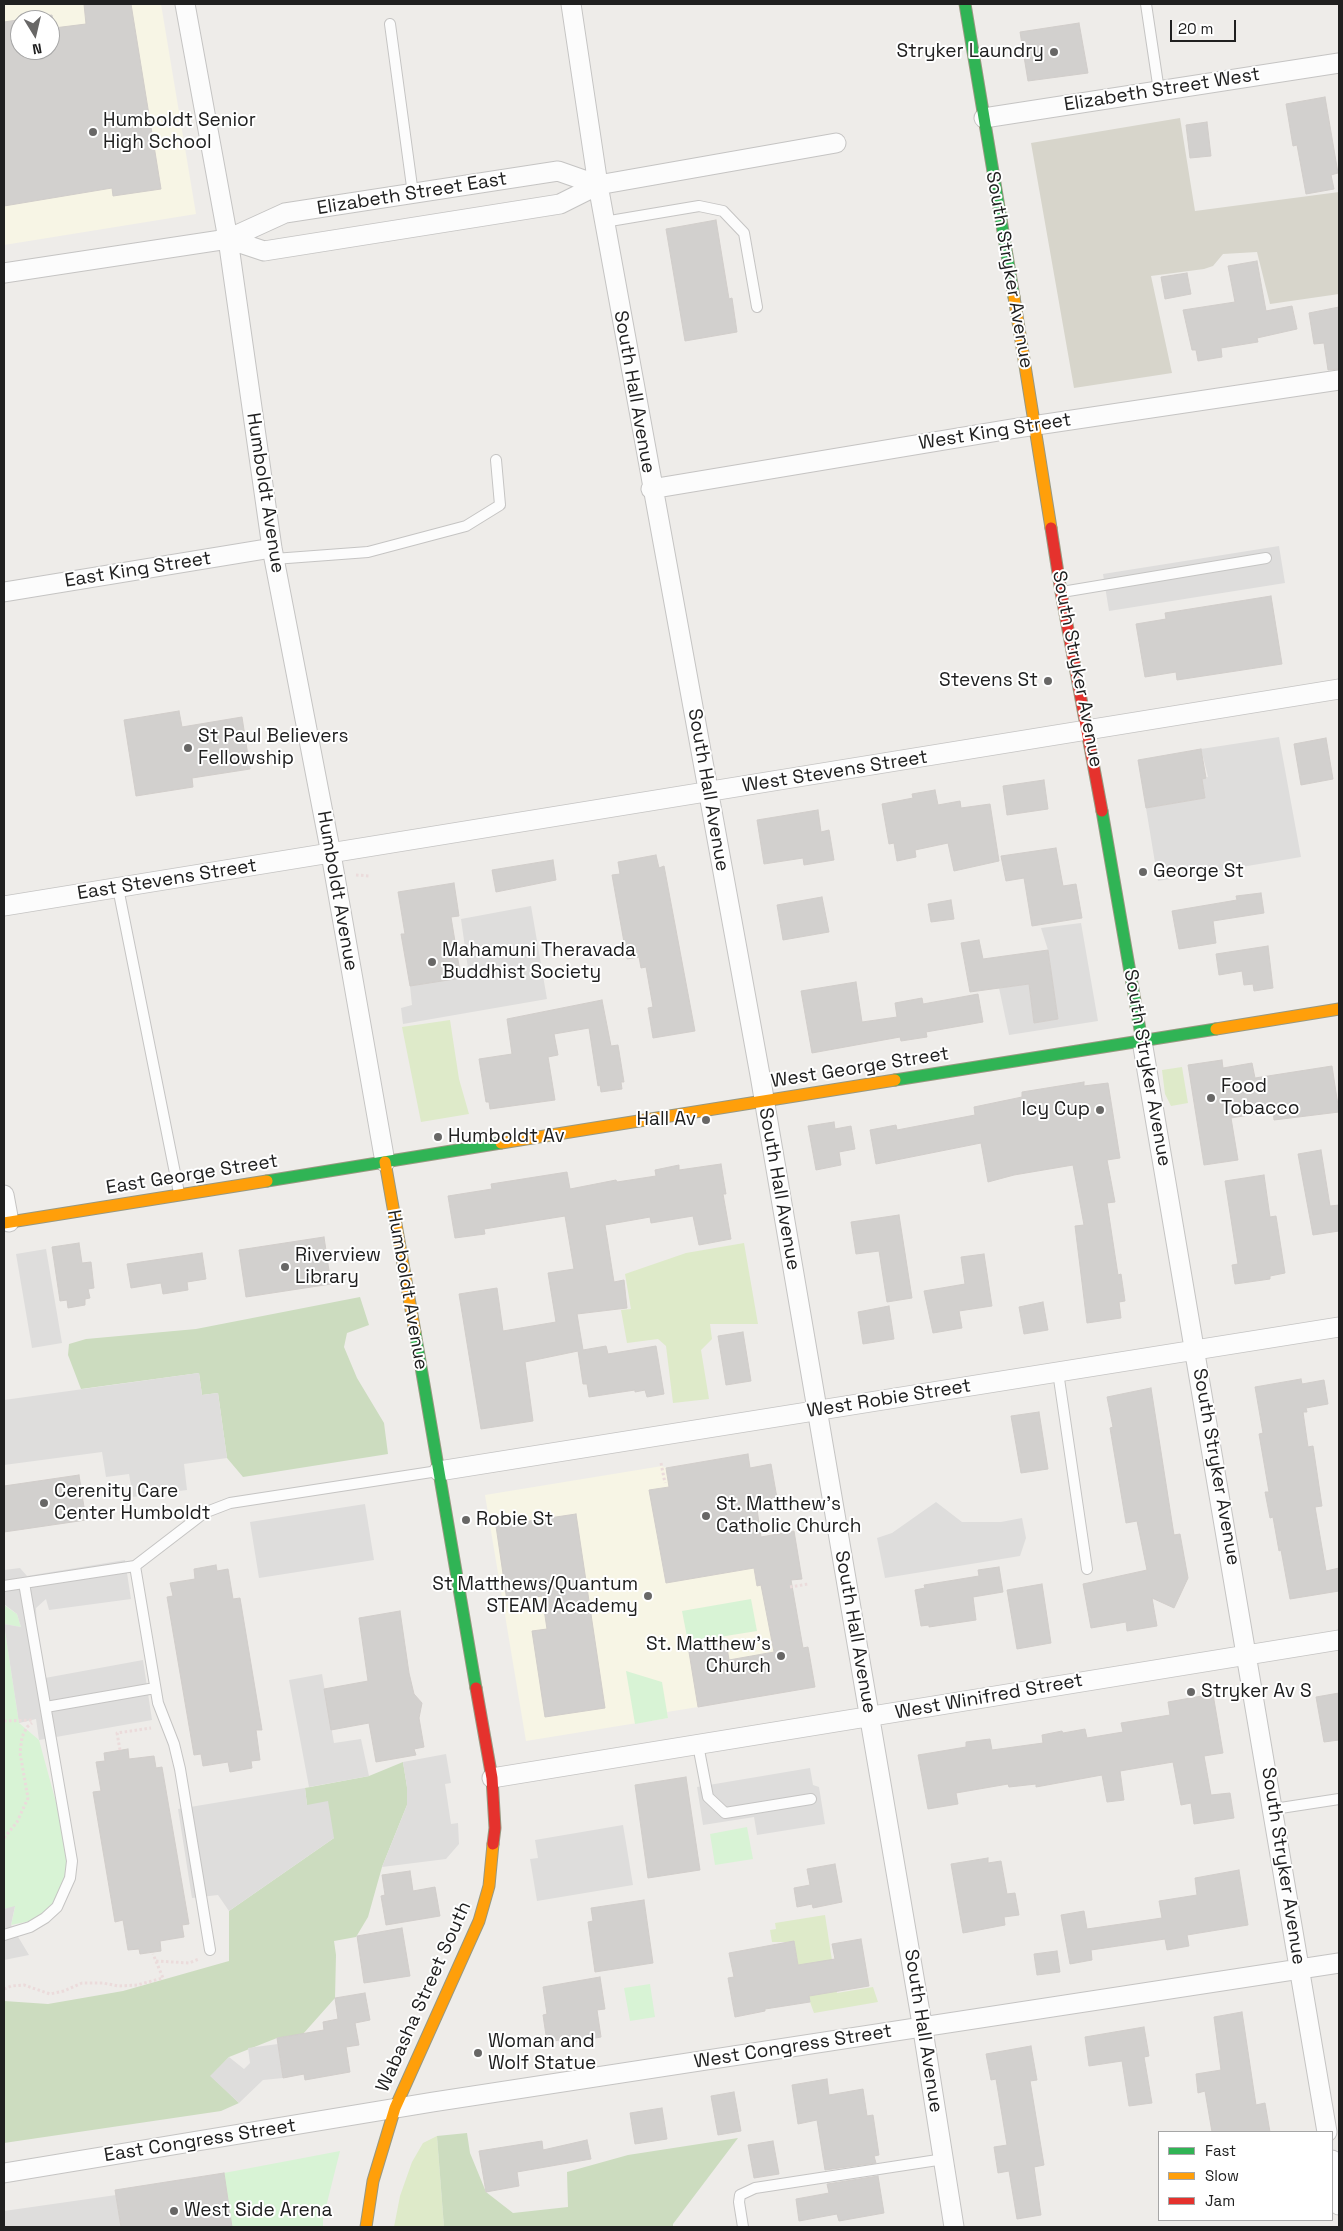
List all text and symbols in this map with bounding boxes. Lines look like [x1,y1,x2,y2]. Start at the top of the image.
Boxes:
north arrow [10,10,60,60]
scale bar [1173,10,1239,42]
text: 20 m [1178,19,1213,38]
text: N [31,39,43,58]
place label: Stryker Laundry [896,41,1044,63]
marker: Stryker Laundry [1048,46,1060,58]
street label: Elizabeth Street West [1062,63,1262,117]
place label: Humboldt Senior High School [103,110,256,154]
marker: Humboldt Senior High School [87,126,99,138]
street label: Elizabeth Street East [315,168,509,220]
street label: South Stryker Avenue [980,170,1038,370]
street label: South Hall Avenue [608,309,660,475]
street label: West King Street [917,409,1073,455]
street label: Humboldt Avenue [241,411,289,575]
street label: East King Street [63,547,213,593]
street label: South Stryker Avenue [1047,569,1107,769]
place label: Stevens St [939,670,1038,692]
marker: Stevens St [1042,675,1054,687]
street label: South Hall Avenue [682,707,734,873]
place label: St Paul Believers Fellowship [198,726,348,770]
marker: St Paul Believers Fellowship [182,742,194,754]
street label: West Stevens Street [741,746,929,798]
street label: Humboldt Avenue [312,809,362,973]
street label: East Stevens Street [76,855,258,905]
place label: George St [1153,861,1244,883]
marker: George St [1137,866,1149,878]
place label: Mahamuni Theravada Buddhist Society [442,940,636,984]
marker: Mahamuni Theravada Buddhist Society [426,956,438,968]
street label: South Stryker Avenue [1118,968,1176,1168]
street label: West George Street [769,1043,951,1093]
place label: Food Tobacco [1221,1076,1299,1120]
marker: Food Tobacco [1205,1092,1217,1104]
place label: Icy Cup [1021,1099,1090,1121]
marker: Icy Cup [1094,1104,1106,1116]
street label: South Hall Avenue [753,1106,805,1272]
place label: Hall Av [637,1109,696,1131]
marker: Hall Av [700,1114,712,1126]
place label: Humboldt Av [448,1126,565,1148]
marker: Humboldt Av [432,1131,444,1143]
street label: East George Street [104,1150,280,1200]
street label: Humboldt Avenue [382,1208,432,1372]
place label: Riverview Library [295,1245,381,1289]
marker: Riverview Library [279,1261,291,1273]
street label: South Stryker Avenue [1187,1367,1245,1567]
street label: West Robie Street [805,1375,973,1423]
place label: Cerenity Care Center Humboldt [54,1481,211,1525]
place label: St. Matthew's Catholic Church [716,1494,861,1538]
marker: Cerenity Care Center Humboldt [38,1497,50,1509]
place label: Robie St [476,1509,553,1531]
marker: St. Matthew's Catholic Church [700,1510,712,1522]
marker: Robie St [460,1514,472,1526]
street label: South Hall Avenue [829,1549,881,1715]
place label: St Matthews/Quantum STEAM Academy [432,1574,638,1618]
marker: St Matthews/Quantum STEAM Academy [642,1590,654,1602]
place label: St. Matthew's Church [646,1634,771,1678]
marker: St. Matthew's Church [775,1650,787,1662]
street label: West Winifred Street [893,1669,1085,1725]
place label: Stryker Av S [1201,1681,1312,1703]
marker: Stryker Av S [1185,1686,1197,1698]
street label: South Stryker Avenue [1256,1766,1310,1966]
street label: Wabasha Street South [372,1898,476,2096]
street label: South Hall Avenue [899,1948,947,2114]
street label: West Congress Street [693,2020,893,2074]
place label: Woman and Wolf Statue [488,2031,596,2075]
marker: Woman and Wolf Statue [472,2047,484,2059]
street label: East Congress Street [103,2115,297,2167]
legend [1158,2131,1333,2221]
text: Fast [1205,2141,1236,2160]
text: Slow [1205,2166,1239,2185]
text: Jam [1205,2191,1235,2210]
place label: West Side Arena [184,2200,332,2222]
marker: West Side Arena [168,2205,180,2217]

